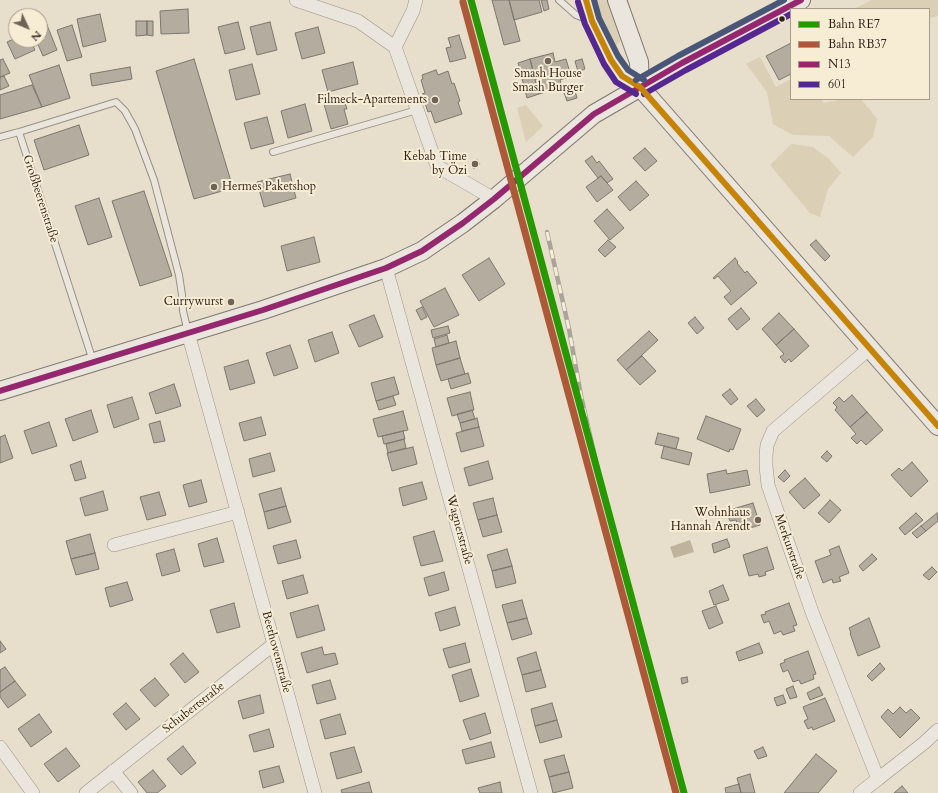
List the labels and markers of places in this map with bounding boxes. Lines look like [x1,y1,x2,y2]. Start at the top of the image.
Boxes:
unlabelled marker [777,14,787,24]
marker: Smash House Smash Burger [543,56,553,66]
place label: Smash House Smash Burger [513,67,583,95]
place label: Filmeck-Apartements [317,93,427,107]
marker: Filmeck-Apartements [430,95,440,105]
place label: Kebab Time by Özi [404,150,467,178]
marker: Kebab Time by Özi [470,159,480,169]
place label: Hermes Paketshop [222,180,316,194]
marker: Hermes Paketshop [209,182,219,192]
place label: Currywurst [164,295,223,309]
marker: Currywurst [226,297,236,307]
place label: Wohnhaus Hannah Arendt [671,506,750,534]
marker: Wohnhaus Hannah Arendt [753,515,763,525]

